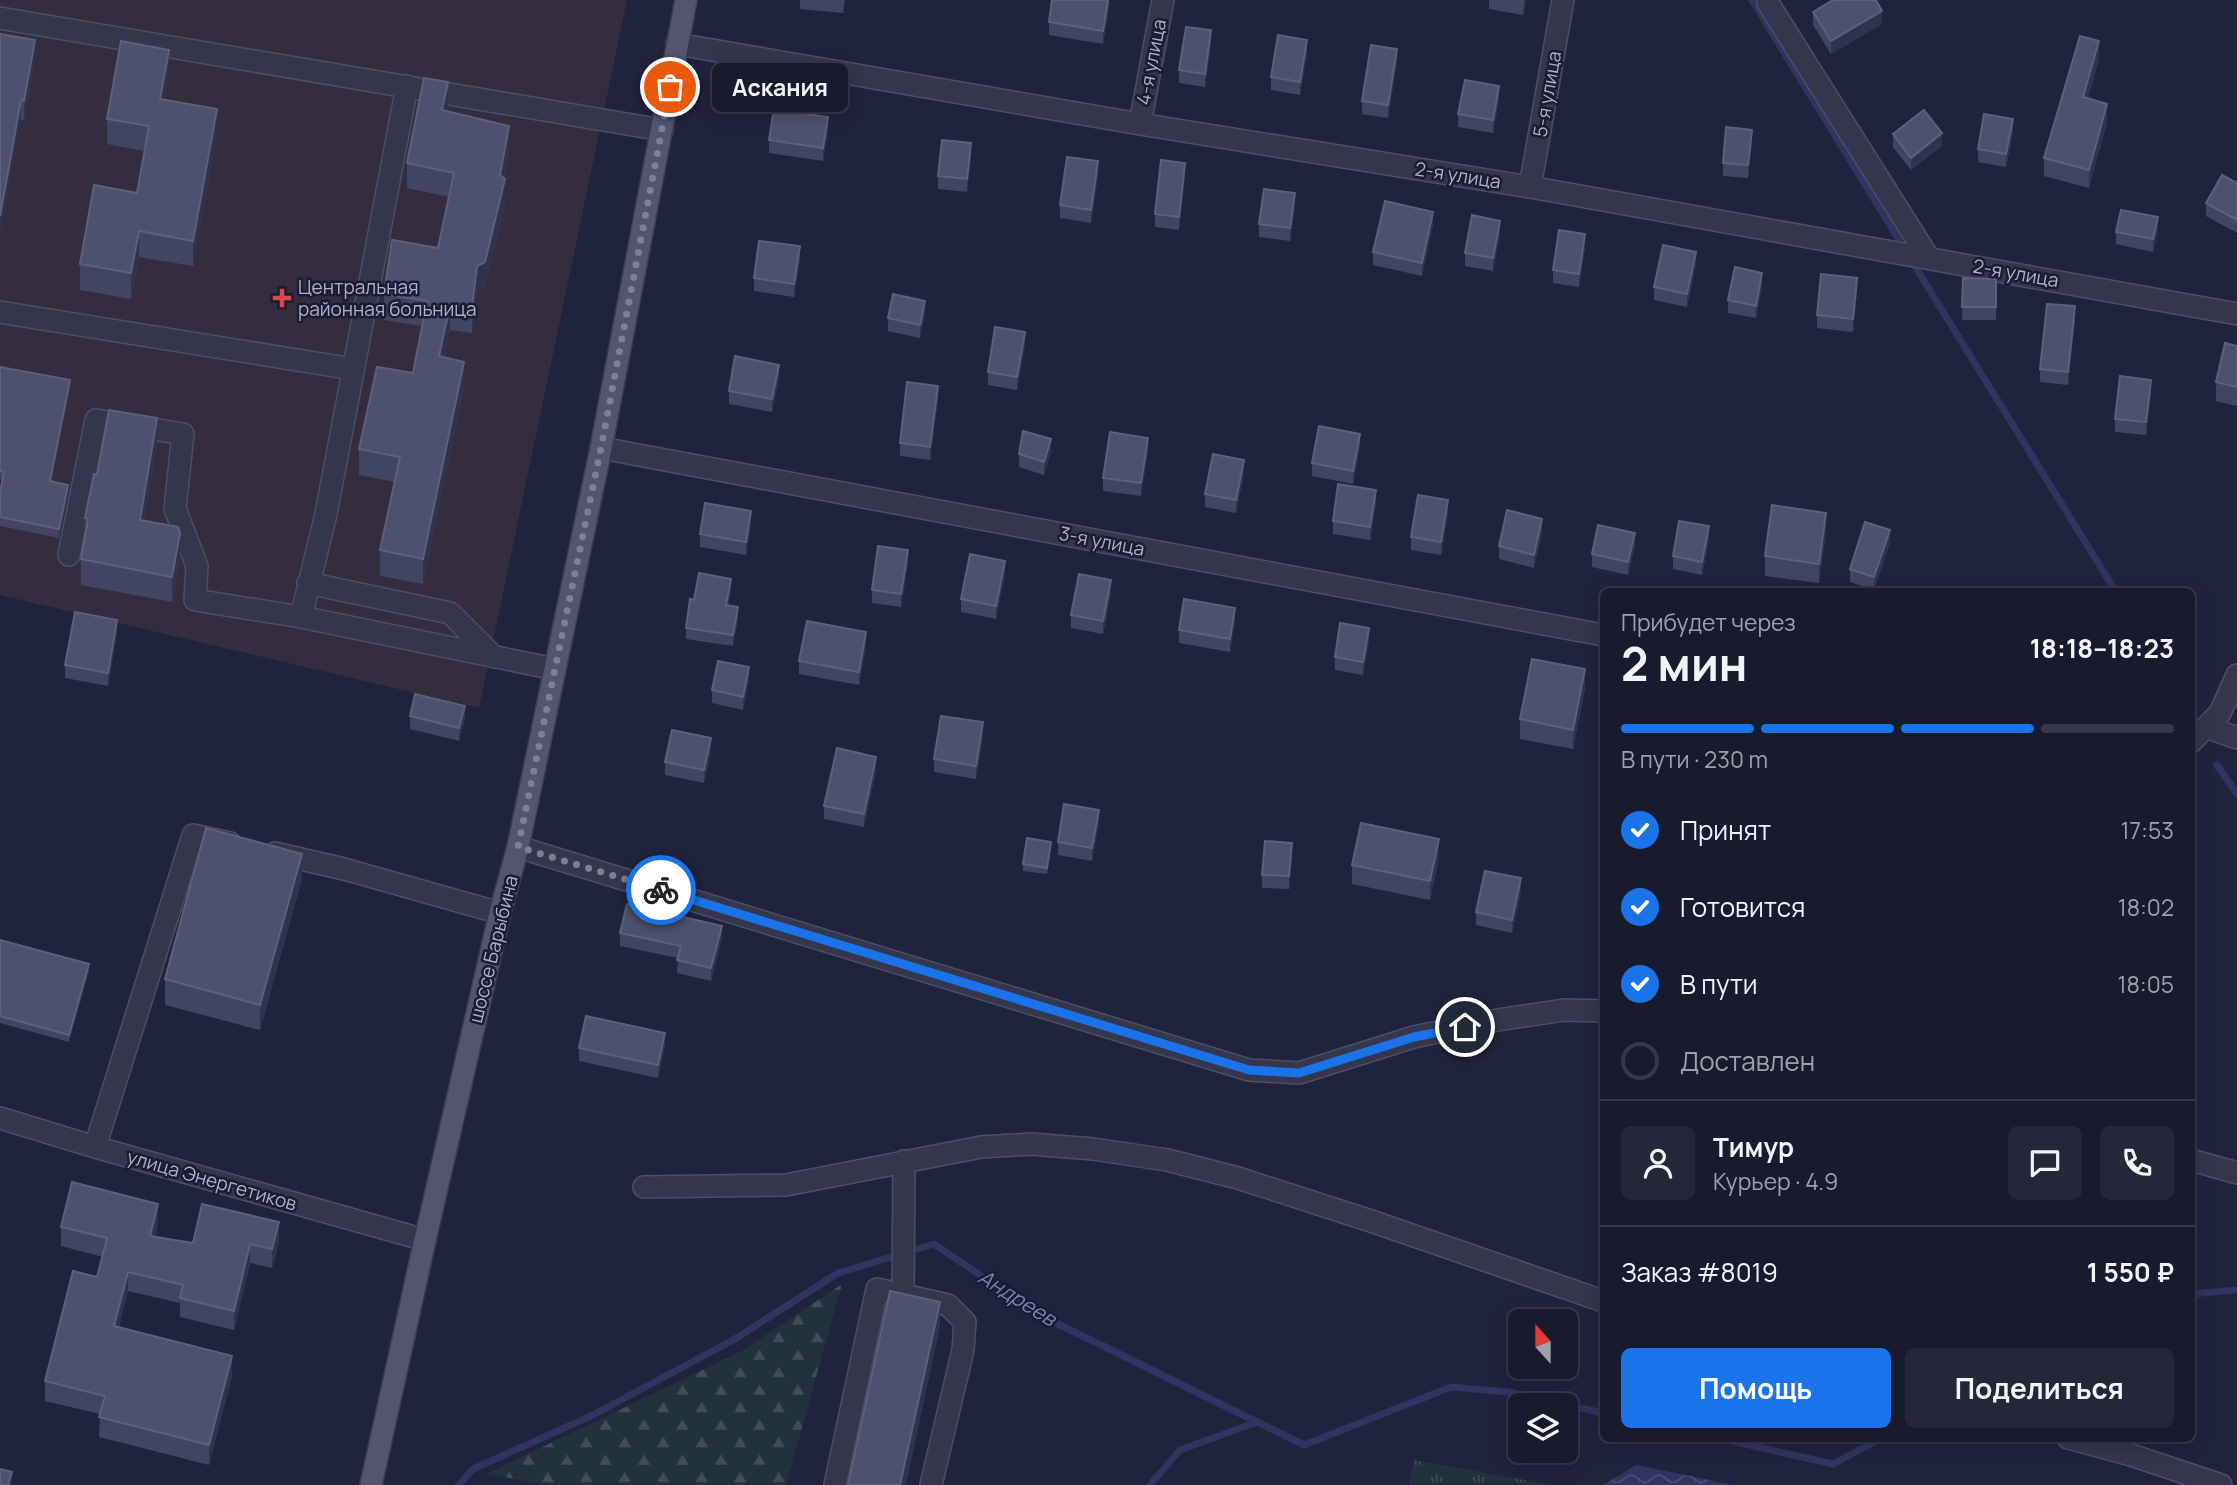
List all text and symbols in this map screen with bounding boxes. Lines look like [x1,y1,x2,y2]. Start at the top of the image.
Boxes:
street label: 4-я улица [1130,17,1172,107]
street label: 5-я улица [1527,49,1567,139]
pin [640,57,700,117]
callout: Аскания [712,62,848,112]
icon: bag [651,68,689,106]
text: Аскания [732,71,828,103]
street label: 2-я улица [1413,155,1503,195]
street label: 2-я улица [1971,253,2061,293]
place label: Центральная районная больница [298,274,477,322]
marker: Центральная районная больница [272,288,292,308]
street label: 3-я улица [1057,520,1147,562]
text: Прибудет через [1621,606,1796,638]
text: 18:18–18:23 [2030,630,2174,666]
text: 2 мин [1621,632,1748,695]
text: В пути · 230 m [1621,743,1768,775]
icon: check [1621,811,1659,849]
text: Принят [1680,812,1771,848]
text: 17:53 [2121,814,2174,846]
courier [626,855,696,925]
icon: bike [642,871,680,909]
street label: шоссе Барыбина [462,873,524,1025]
icon: check [1621,888,1659,926]
text: Готовится [1680,889,1805,925]
text: 18:02 [2118,891,2174,923]
icon: check [1621,965,1659,1003]
text: В пути [1680,966,1758,1002]
text: 18:05 [2117,968,2174,1000]
pin [1435,997,1495,1057]
icon: home [1446,1008,1484,1046]
text: Доставлен [1680,1043,1815,1079]
button: person [1621,1126,1695,1200]
button: chat [2008,1126,2082,1200]
button: phone [2100,1126,2174,1200]
text: Тимур [1713,1129,1794,1165]
street label: улица Энергетиков [124,1143,300,1217]
text: Курьер · 4.9 [1713,1165,1838,1197]
text: Заказ #8019 [1621,1254,1778,1290]
text: 1 550 ₽ [2087,1254,2174,1290]
water label: Андреев [973,1262,1063,1333]
north arrow [1508,1309,1578,1379]
map controls [1508,1309,1578,1463]
button: Помощь [1621,1348,1891,1428]
button: Поделиться [1905,1348,2174,1428]
button: layers [1508,1393,1578,1463]

